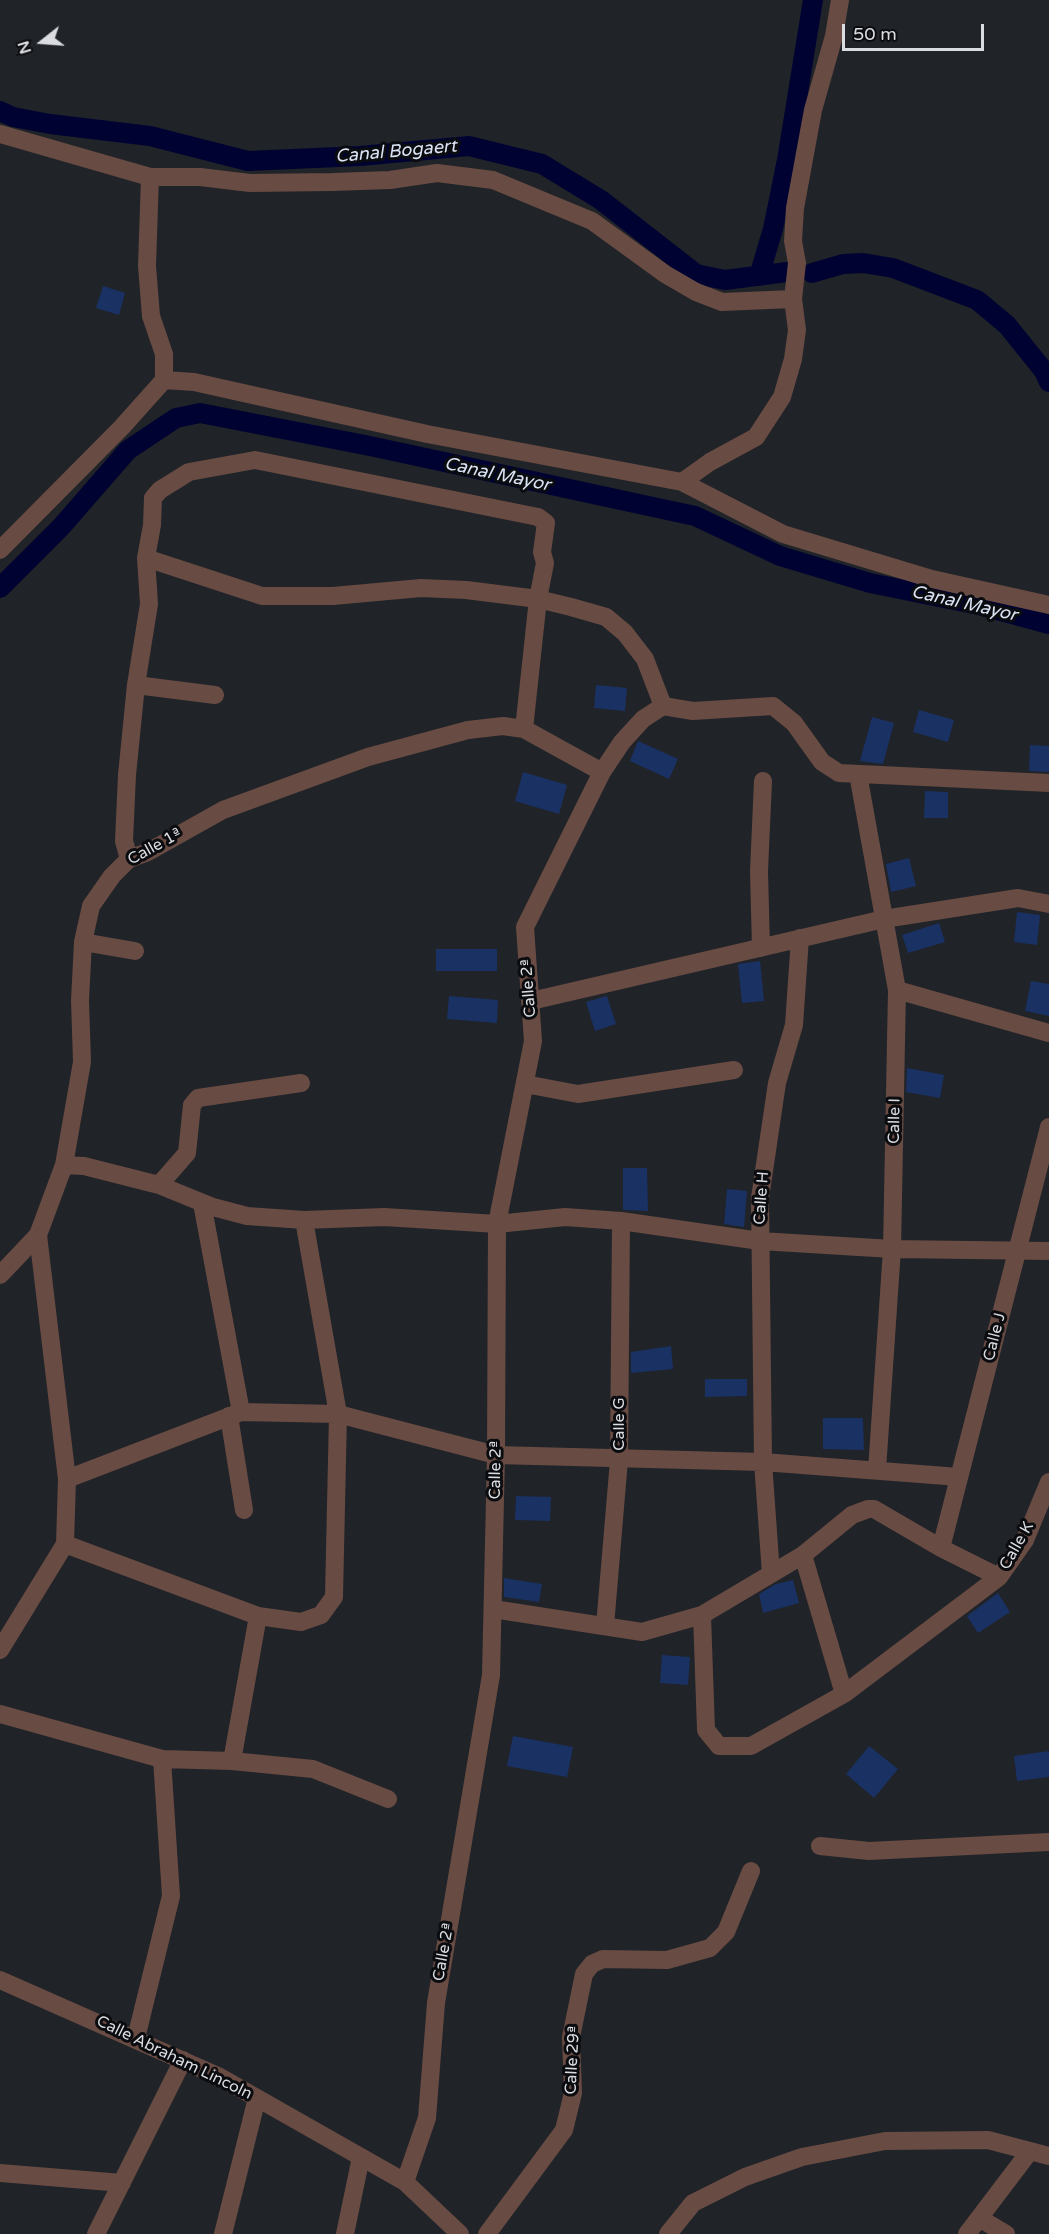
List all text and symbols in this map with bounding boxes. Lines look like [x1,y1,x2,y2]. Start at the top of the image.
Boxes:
north arrow [12,12,72,72]
scale bar [845,12,988,50]
text: 50 m [853,23,897,45]
text: N [13,38,36,56]
water label: Canal Bogaert [334,136,458,168]
water label: Canal Mayor [442,453,552,497]
water label: Canal Mayor [909,581,1019,627]
street label: Calle 1ª [124,824,186,870]
street label: Calle 2ª [517,958,541,1018]
street label: Calle I [885,1098,905,1144]
street label: Calle H [751,1171,773,1225]
street label: Calle J [980,1311,1010,1363]
street label: Calle G [610,1397,630,1451]
street label: Calle 2ª [486,1440,506,1500]
street label: Calle K [996,1519,1038,1573]
street label: Calle 2ª [429,1921,459,1983]
street label: Calle Abraham Lincoln [93,2012,255,2104]
street label: Calle 29ª [562,2025,584,2095]

